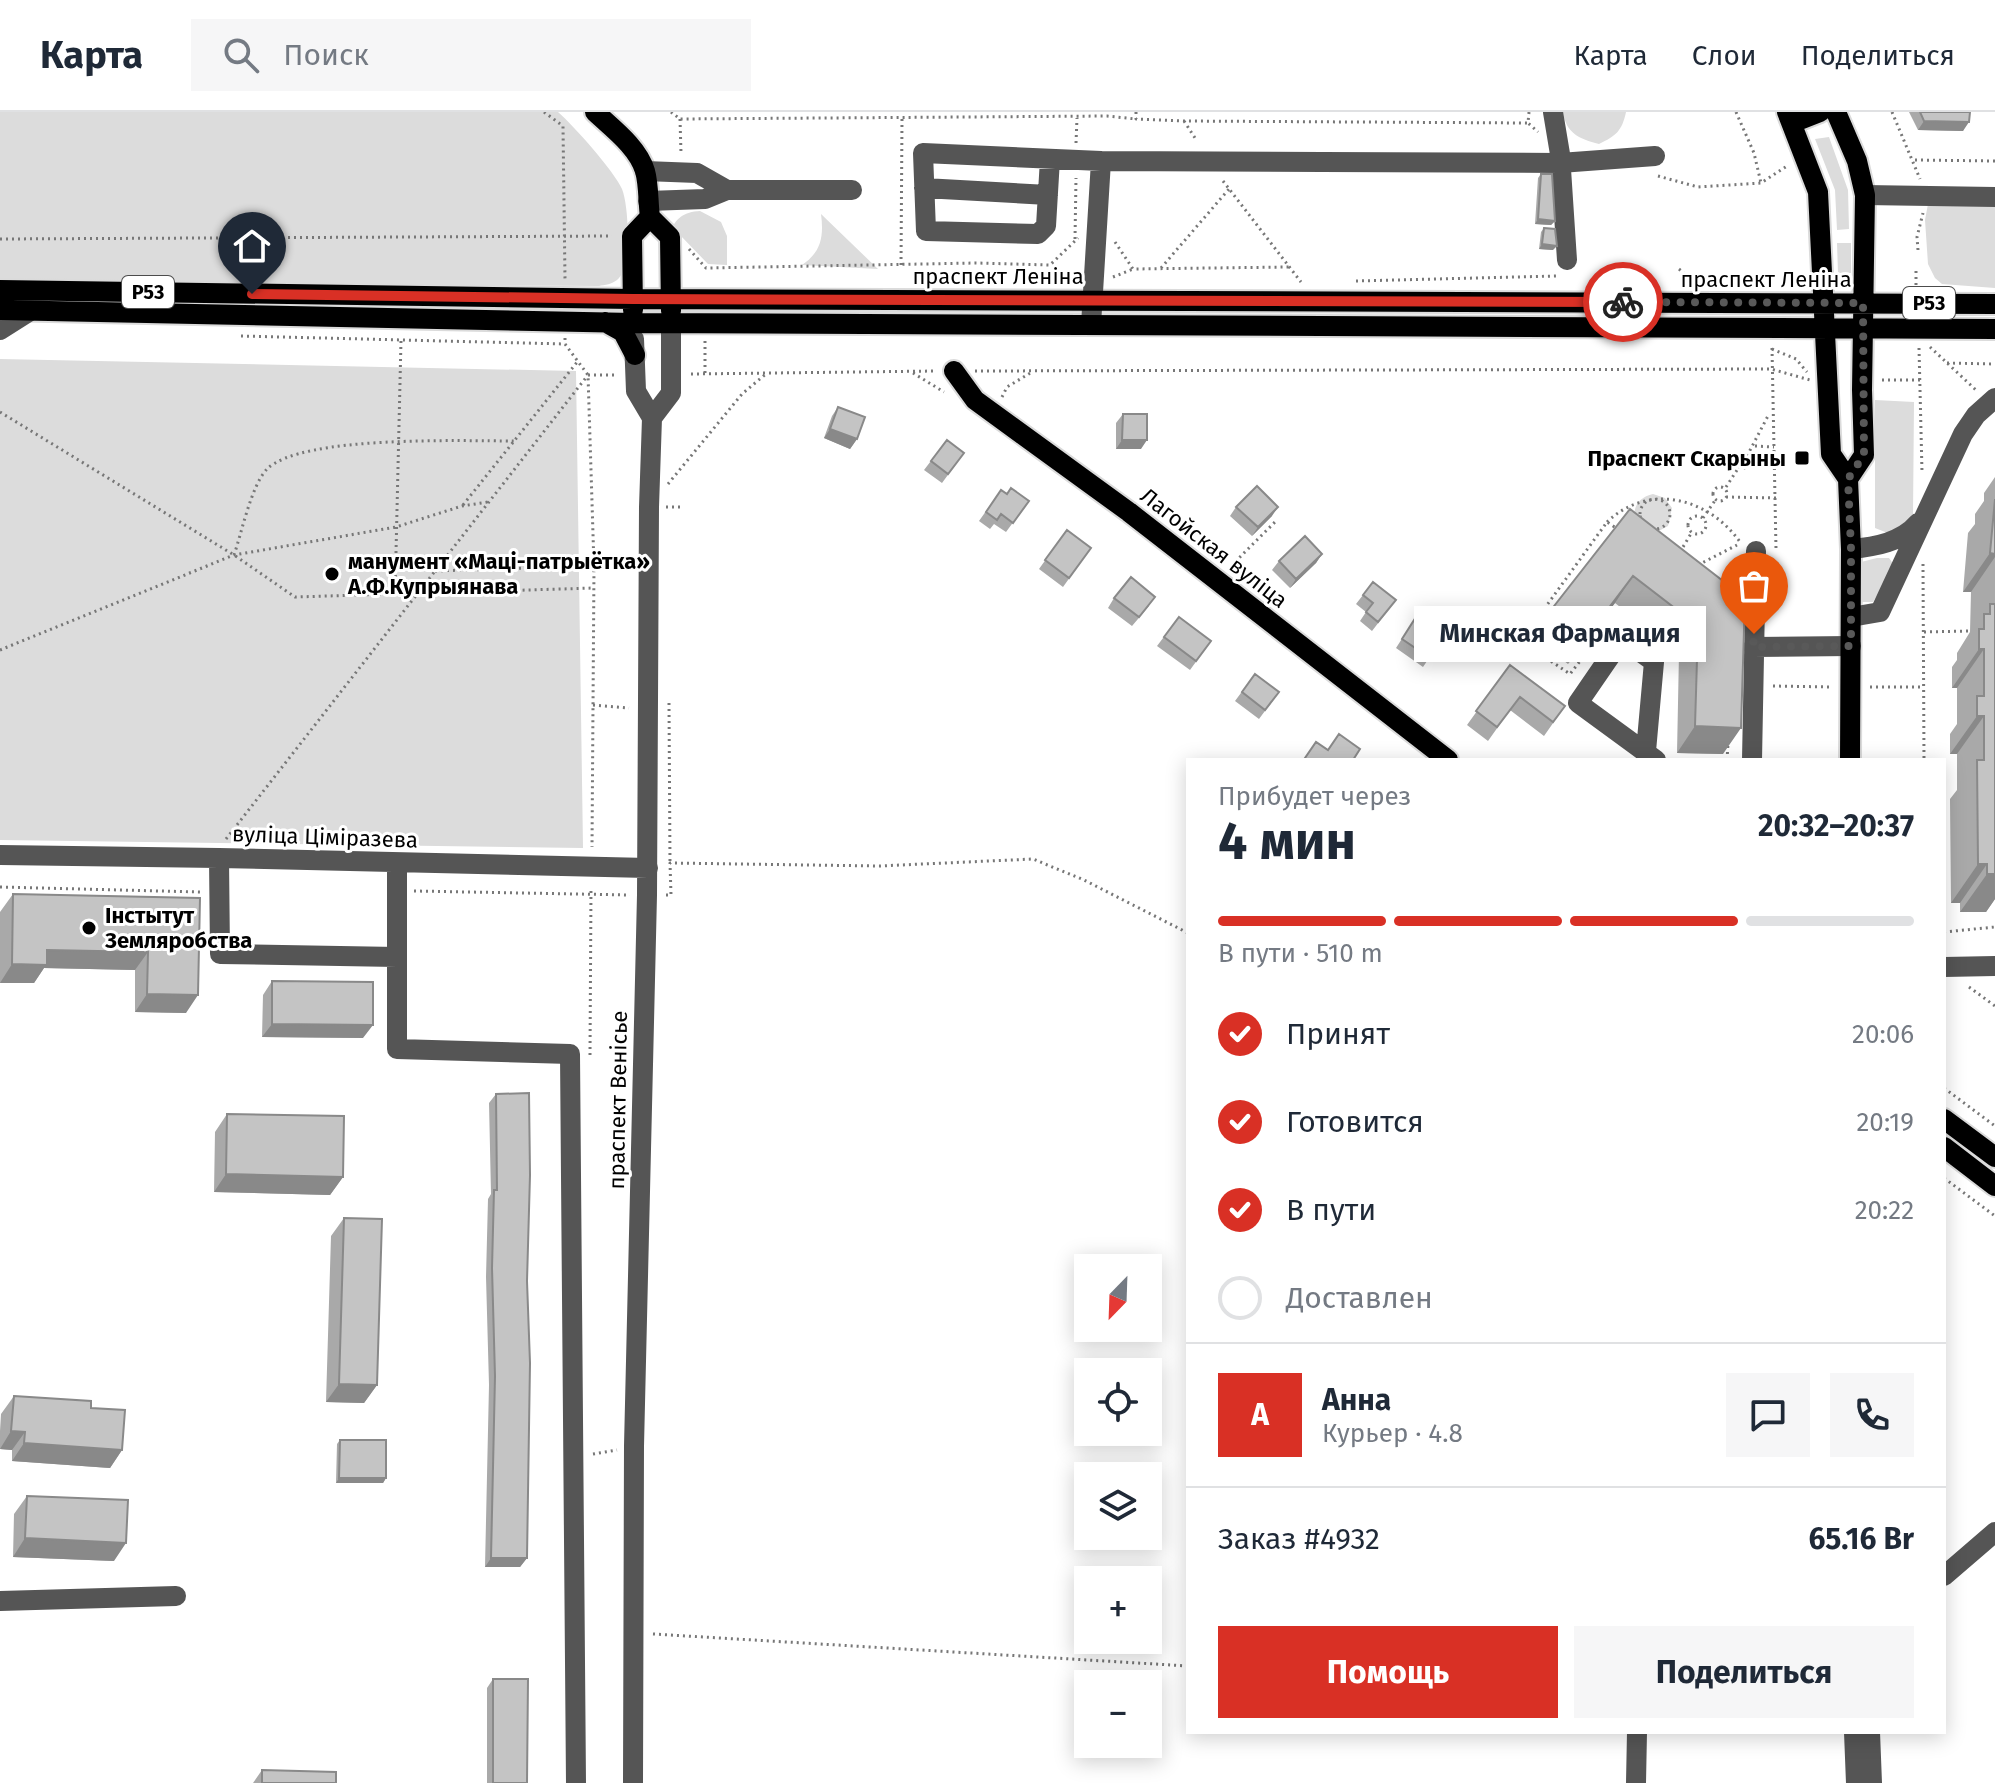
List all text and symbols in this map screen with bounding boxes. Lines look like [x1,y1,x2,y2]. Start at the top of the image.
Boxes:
search box [191,19,751,91]
text: Карта [40,32,143,78]
icon: search [219,33,263,77]
text: Поиск [283,37,369,73]
text: Карта [1573,39,1648,72]
text: Слои [1692,39,1757,72]
text: Поделиться [1801,39,1955,72]
pin [218,212,286,294]
icon: home [230,224,274,268]
courier [1583,262,1663,342]
street label: праспект Леніна [912,263,1084,290]
street label: праспект Леніна [1680,266,1852,293]
road number: Р53 [122,276,174,308]
icon: bike [1601,280,1645,324]
road number: Р53 [1903,287,1955,319]
place label: Праспект Скарыны [1588,445,1786,472]
marker: Праспект Скарыны [1793,449,1811,467]
street label: Лагойская вуліца [1135,482,1293,614]
place label: манумент «Маці-патрыётка» А.Ф.Купрыянава [347,548,650,600]
pin [1720,552,1788,634]
icon: bag [1732,564,1776,608]
marker: манумент «Маці-патрыётка» А.Ф.Купрыянава [323,565,341,583]
callout: Минская Фармация [1414,606,1706,662]
text: Минская Фармация [1440,618,1680,649]
text: Прибудет через [1218,781,1411,812]
text: 20:32–20:37 [1758,808,1914,844]
text: 4 мин [1218,810,1356,873]
street label: вуліца Ціміразева [232,820,418,854]
place label: Інстытут Земляробства [104,902,252,954]
marker: Інстытут Земляробства [80,919,98,937]
text: В пути · 510 m [1218,938,1383,969]
street label: праспект Венісье [603,1010,633,1190]
icon: check [1218,1012,1262,1056]
text: Принят [1286,1016,1390,1052]
text: 20:06 [1852,1019,1914,1050]
icon: check [1218,1100,1262,1144]
text: Готовится [1286,1104,1424,1140]
text: 20:19 [1857,1107,1914,1138]
icon: check [1218,1188,1262,1232]
text: В пути [1286,1192,1376,1228]
text: 20:22 [1855,1195,1914,1226]
north arrow [1074,1254,1162,1342]
map controls [1074,1254,1162,1758]
text: Доставлен [1286,1280,1433,1316]
button: locate [1074,1358,1162,1446]
button: chat [1726,1373,1810,1457]
button: phone [1830,1373,1914,1457]
text: Анна [1322,1382,1391,1418]
text: А [1251,1397,1269,1433]
text: Курьер · 4.8 [1322,1418,1463,1449]
button: layers [1074,1462,1162,1550]
text: Заказ #4932 [1218,1521,1380,1557]
text: 65.16 Br [1808,1521,1914,1557]
button: + [1074,1566,1162,1654]
button: Помощь [1218,1626,1558,1718]
button: Поделиться [1574,1626,1914,1718]
button: − [1074,1670,1162,1758]

